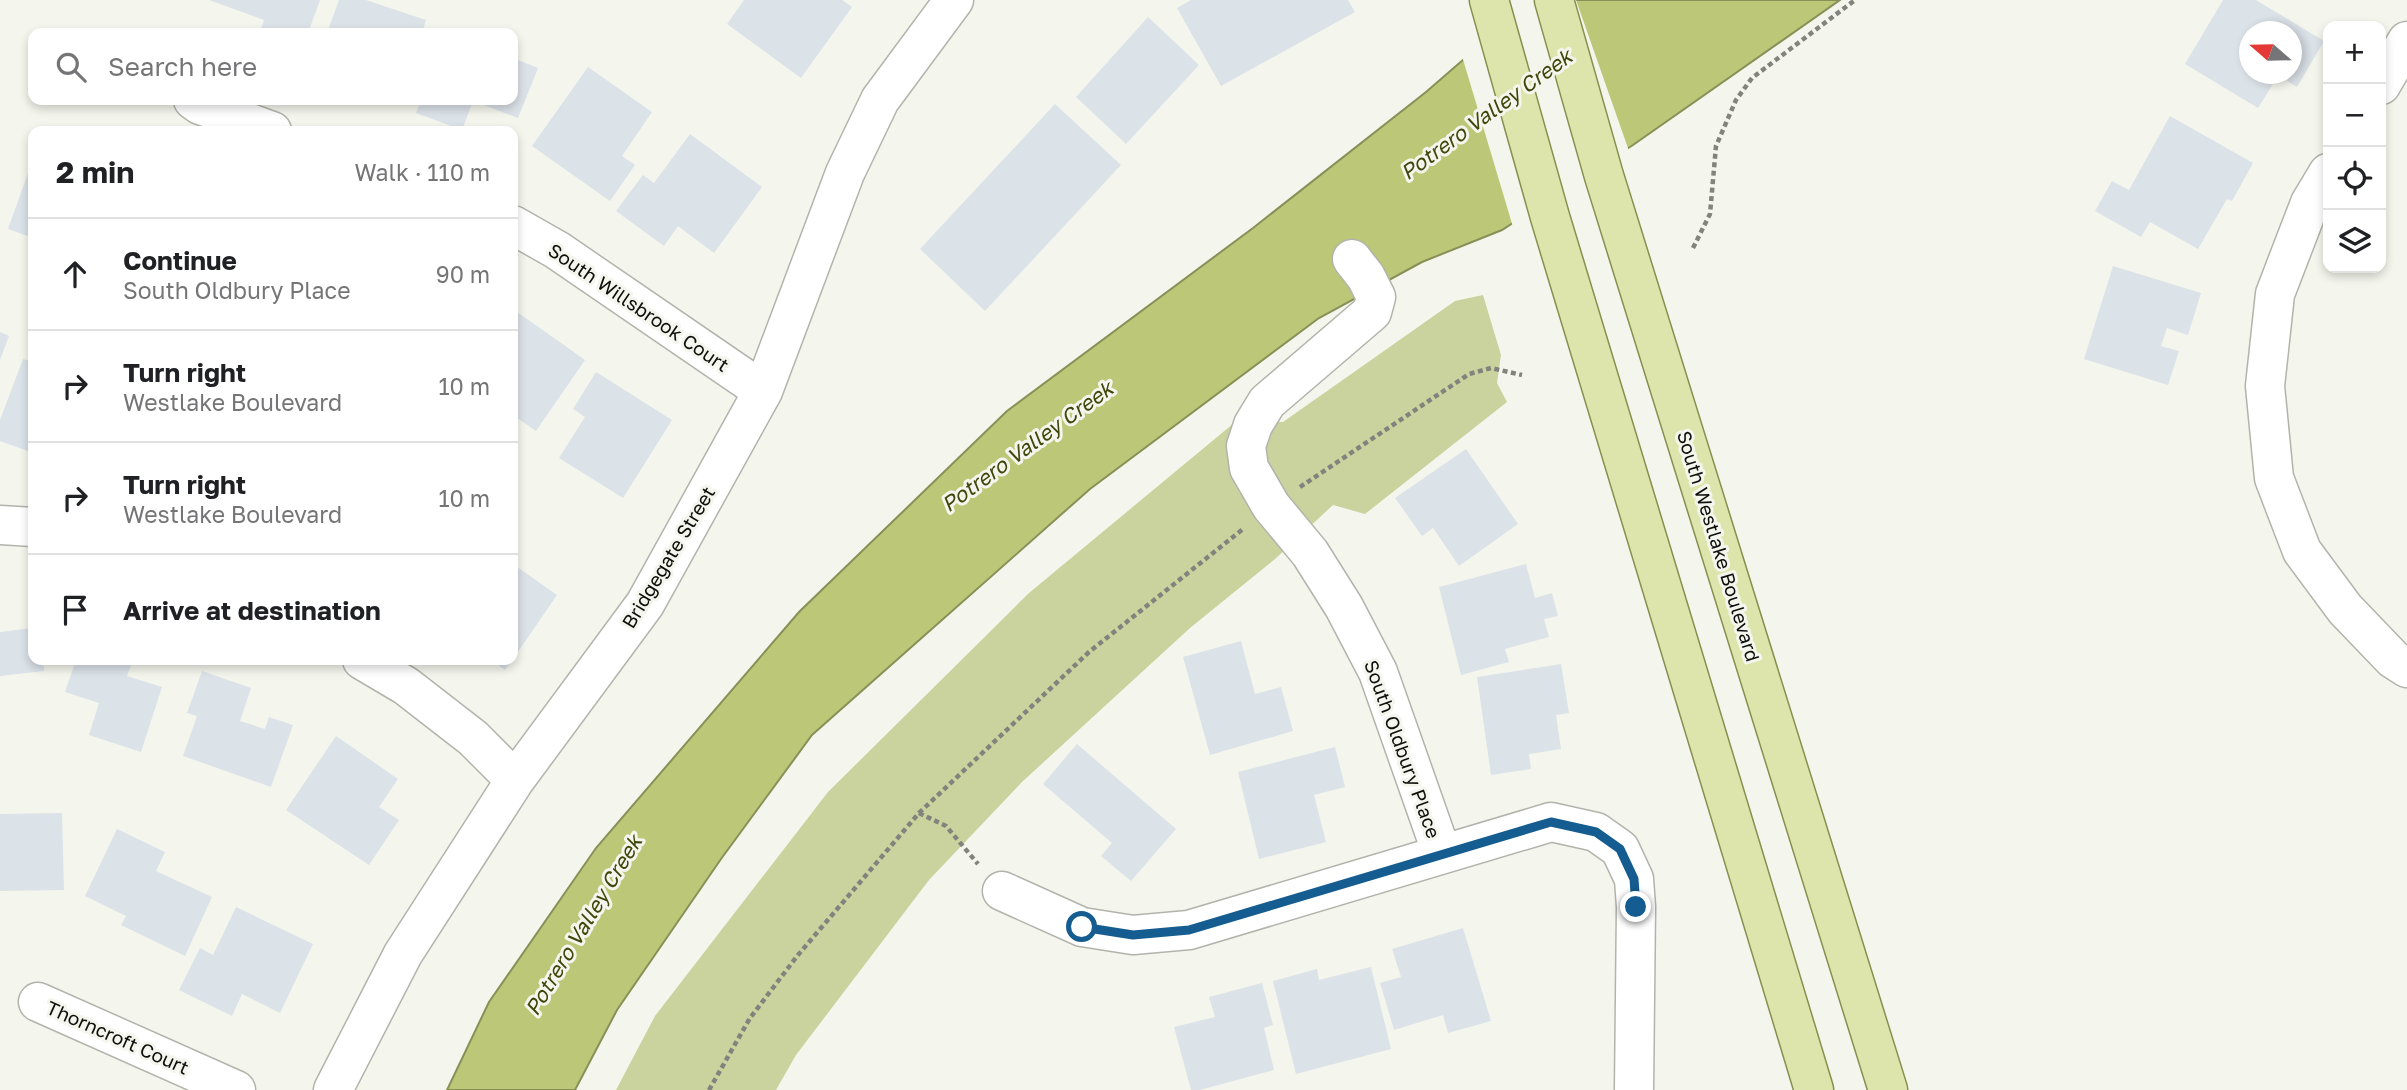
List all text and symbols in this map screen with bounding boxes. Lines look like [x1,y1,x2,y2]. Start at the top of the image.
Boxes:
north arrow [2239,21,2302,84]
map controls [2323,21,2386,273]
button: + [2323,21,2386,84]
search box [28,28,518,105]
water label: Potrero Valley Creek [1395,42,1579,185]
icon: search [52,48,90,86]
text: Search here [108,51,257,82]
button: − [2323,84,2386,147]
button: locate [2323,147,2386,210]
text: 2 min [56,154,134,190]
text: Walk · 110 m [354,158,490,186]
button: layers [2323,210,2386,273]
street label: South Willsbrook Court [544,238,734,376]
text: Continue [123,245,237,276]
icon: ahead [56,255,94,293]
text: 90 m [436,260,490,288]
text: South Oldbury Place [123,276,350,304]
text: Turn right [123,357,246,388]
icon: right [56,367,94,405]
text: 10 m [438,372,490,400]
water label: Potrero Valley Creek [936,374,1120,517]
text: Westlake Boulevard [123,388,342,416]
street label: South Westlake Boulevard [1673,428,1765,664]
text: Turn right [123,469,246,500]
icon: right [56,479,94,517]
street label: Bridgegate Street [617,482,719,632]
text: 10 m [438,484,490,512]
text: Westlake Boulevard [123,500,342,528]
icon: arrive [56,591,94,629]
text: Arrive at destination [123,595,381,626]
street label: South Oldbury Place [1360,657,1446,841]
water label: Potrero Valley Creek [519,828,648,1020]
route end [1620,891,1651,922]
route start [1066,911,1097,942]
street label: Thorncroft Court [43,995,193,1079]

